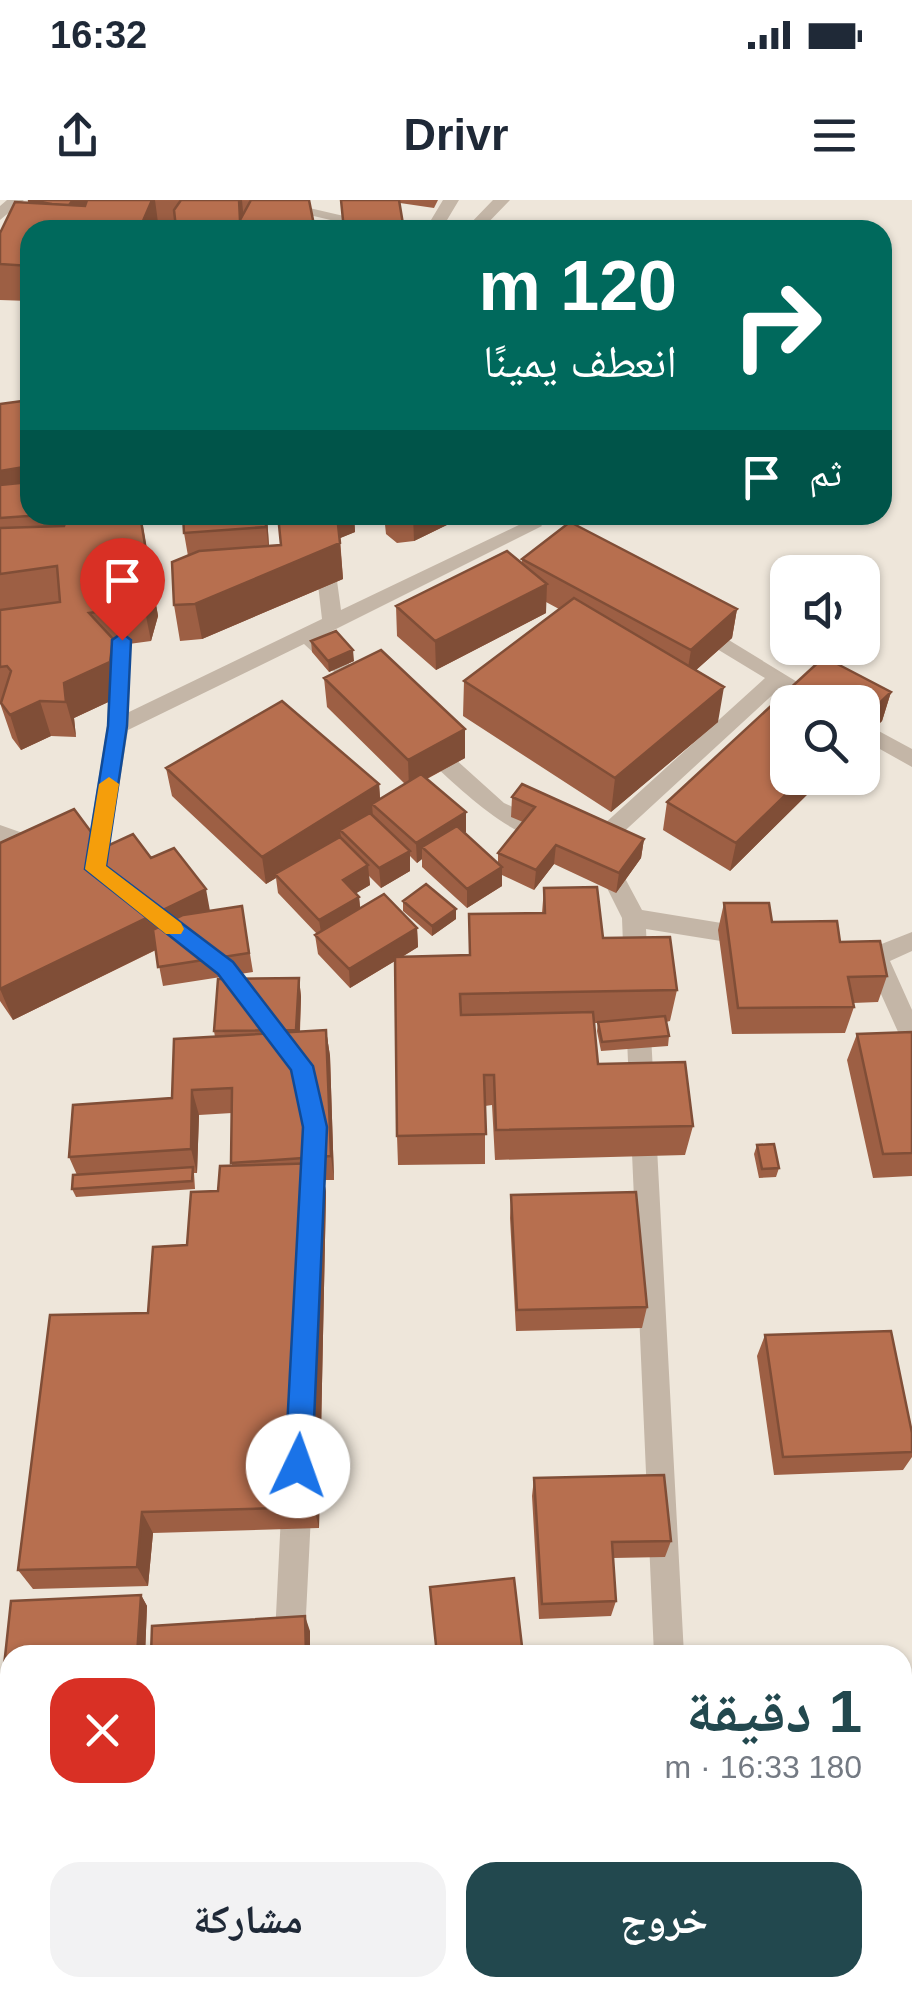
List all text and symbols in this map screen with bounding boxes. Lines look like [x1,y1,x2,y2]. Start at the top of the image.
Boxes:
text: 16:32 [50,14,147,56]
icon: share [50,108,105,163]
icon: menu [807,108,862,163]
text: Drivr [403,109,509,160]
text: 120 m [479,247,677,325]
icon: right [712,260,842,390]
text: انعطف يمينًا [483,336,677,387]
icon: arrive [734,450,789,505]
text: ثم [809,452,842,494]
pin [80,538,165,641]
icon: arrive [95,553,150,608]
map controls [770,555,880,795]
button: sound [770,555,880,665]
button: search [770,685,880,795]
position arrow [246,1414,350,1518]
button: close [50,1678,155,1783]
text: 1 دقيقة [686,1678,862,1745]
text: 180 m · 16:33 [665,1749,862,1785]
button: مشاركة [50,1862,446,1977]
button: خروج [466,1862,862,1977]

